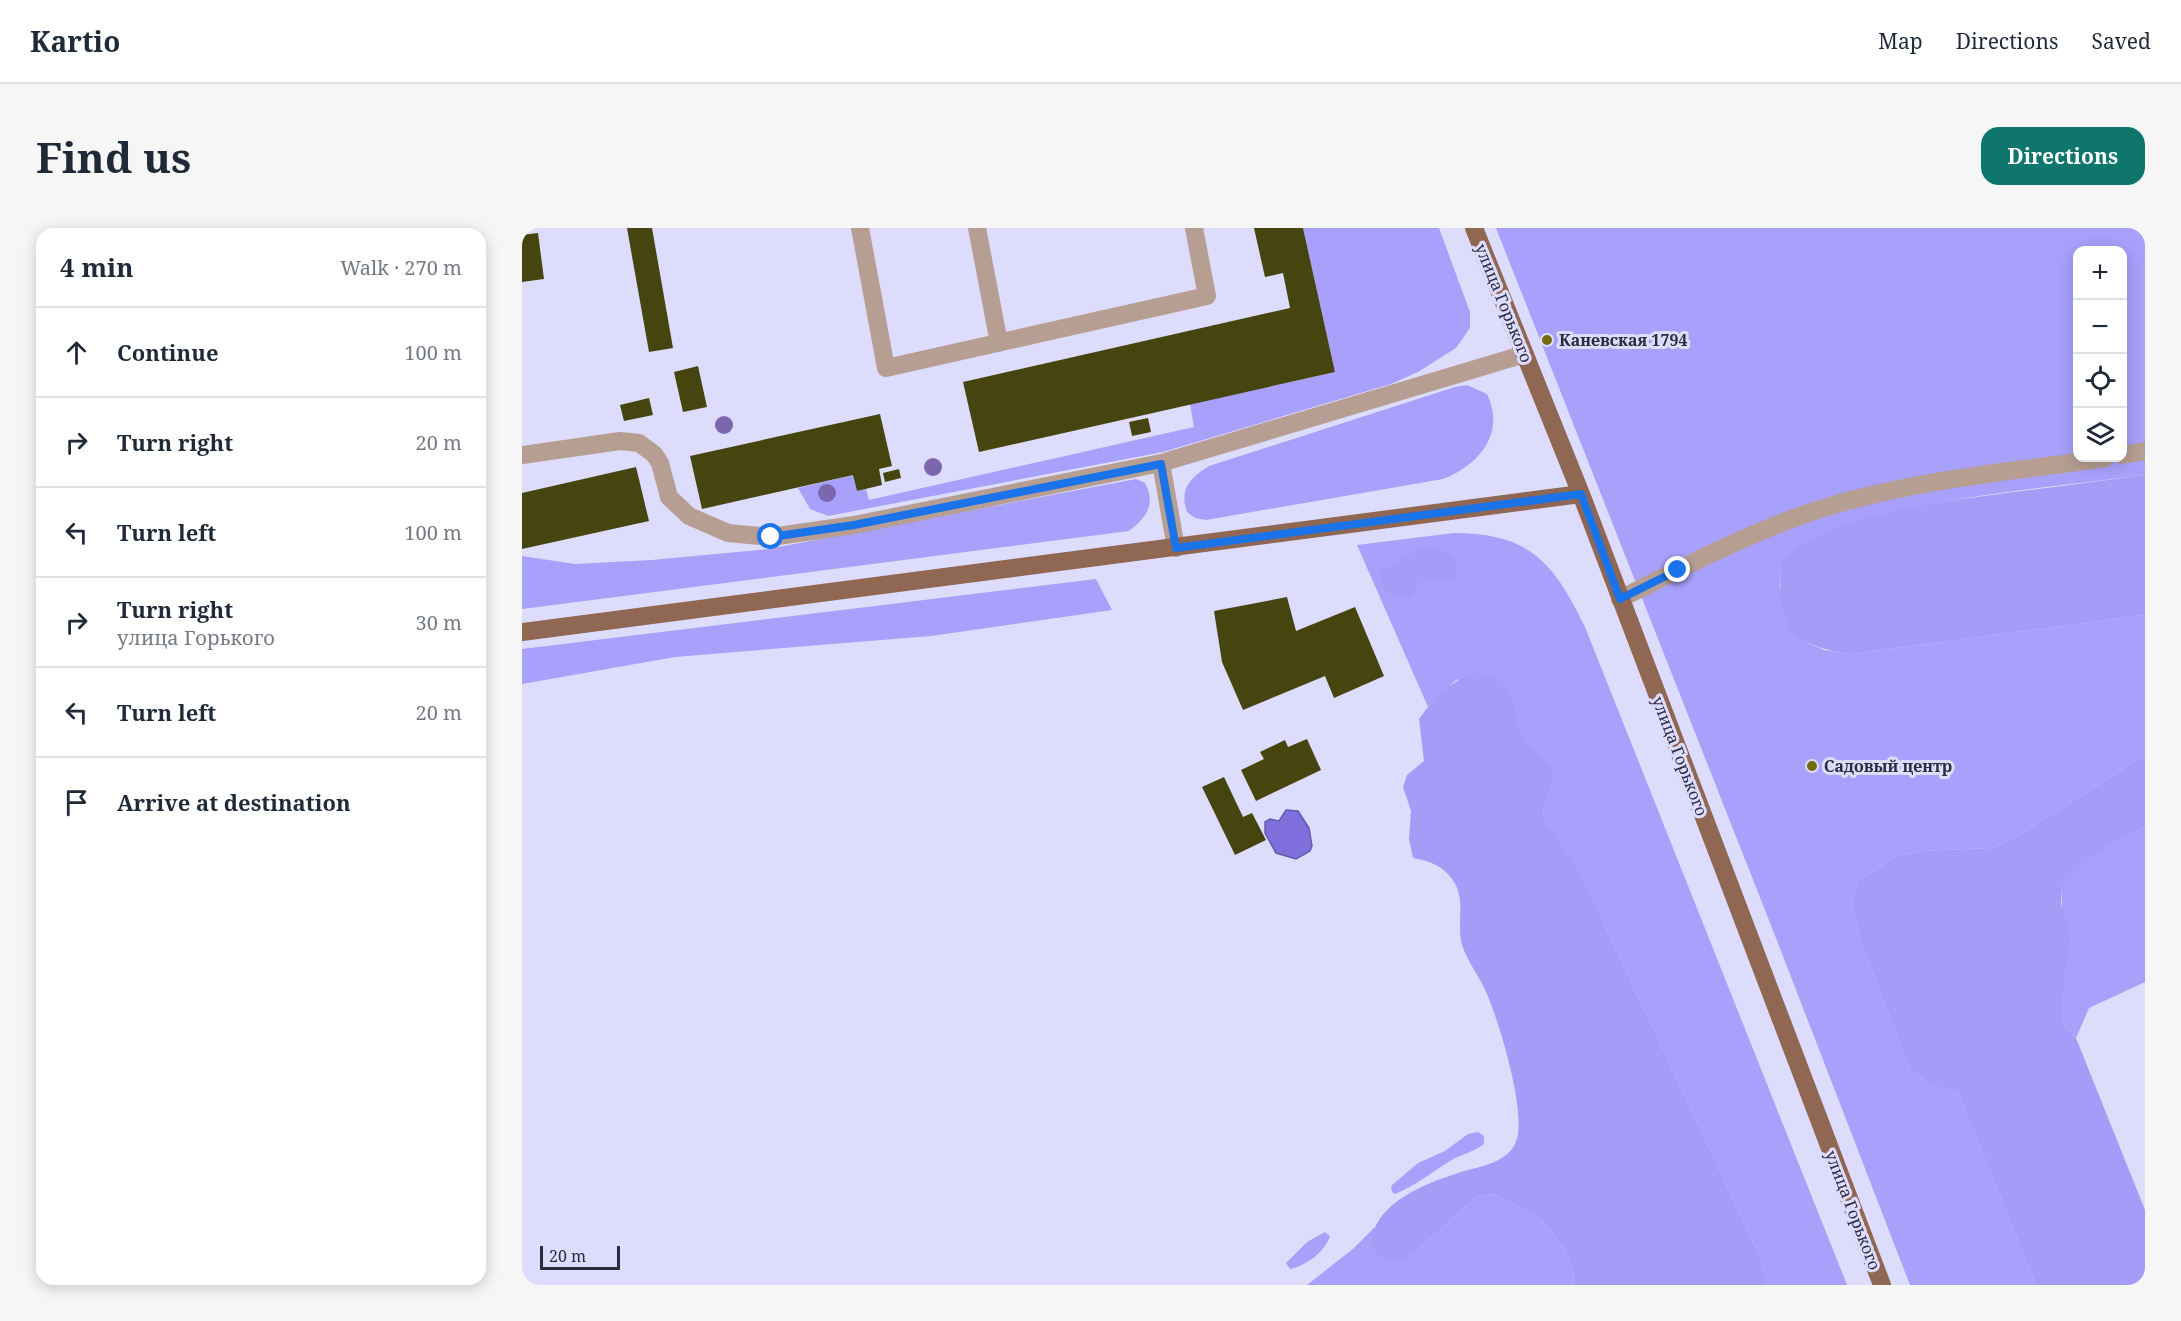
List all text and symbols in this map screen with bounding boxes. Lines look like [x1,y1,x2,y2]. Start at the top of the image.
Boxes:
text: Kartio [30,22,120,60]
text: Map [1878,27,1923,55]
text: Directions [1956,27,2058,55]
text: Saved [2091,27,2151,55]
button: Directions [1981,127,2145,185]
text: Find us [36,128,191,185]
street label: улица Горького [1470,240,1538,366]
map controls [2073,246,2127,462]
button: + [2073,246,2127,300]
text: 4 min [60,249,134,285]
text: Walk · 270 m [340,254,462,281]
button: − [2073,300,2127,354]
place label: Каневская 1794 [1559,329,1688,351]
marker: Каневская 1794 [1540,333,1554,347]
icon: ahead [60,336,93,369]
text: Continue [117,337,219,367]
text: 100 m [404,339,462,366]
button: locate [2073,354,2127,408]
button: layers [2073,408,2127,462]
icon: right [60,426,93,459]
text: Turn right [117,427,233,457]
text: 20 m [416,429,462,456]
icon: left [60,516,93,549]
text: Turn left [117,517,216,547]
text: 100 m [404,519,462,546]
route start [757,523,783,549]
route end [1664,556,1690,582]
text: Turn right [117,594,233,624]
icon: right [60,606,93,639]
text: 30 m [416,609,462,636]
text: улица Горького [117,624,275,651]
street label: улица Горького [1647,693,1713,819]
icon: left [60,696,93,729]
text: Turn left [117,697,216,727]
text: 20 m [416,699,462,726]
place label: Садовый центр [1824,755,1952,777]
marker: Садовый центр [1805,759,1819,773]
icon: arrive [60,786,93,819]
text: Arrive at destination [117,787,351,817]
street label: улица Горького [1820,1147,1886,1273]
scale bar [540,1243,620,1270]
text: 20 m [549,1245,586,1267]

